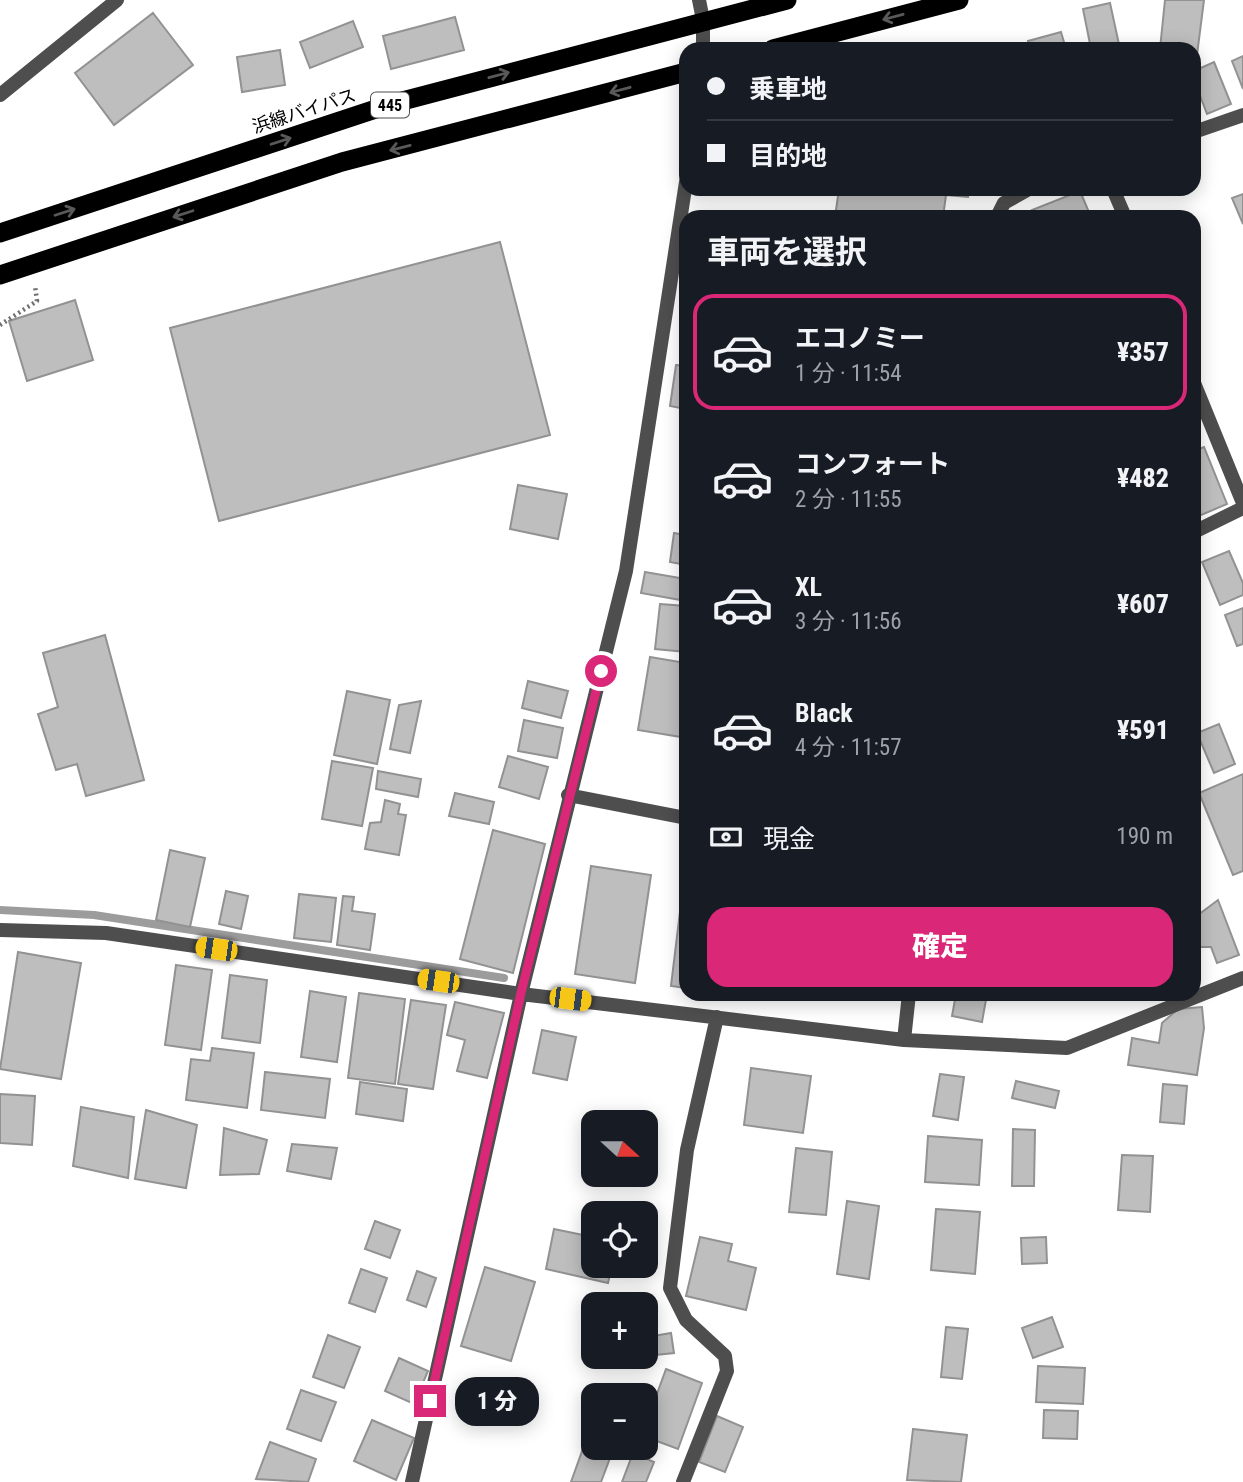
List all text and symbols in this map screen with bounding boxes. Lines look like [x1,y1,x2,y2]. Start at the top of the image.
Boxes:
one-way arrow [882,12,904,25]
one-way arrow [487,68,509,81]
text: 乗車地 [749,74,827,104]
street label: 浜線バイパス [249,84,358,137]
one-way arrow [609,84,632,97]
road number: 445 [371,92,409,118]
one-way arrow [269,134,291,146]
text: 目的地 [749,141,827,171]
one-way arrow [389,142,412,155]
one-way arrow [53,205,75,217]
one-way arrow [172,209,194,221]
text: 車両を選択 [707,233,867,271]
icon: car [711,321,774,384]
text: エコノミー [795,323,925,353]
text: ¥357 [1117,337,1169,367]
text: 1 分 · 11:54 [795,360,902,387]
icon: car [711,447,774,510]
text: コンフォート [795,449,950,479]
text: ¥482 [1117,463,1169,493]
text: 2 分 · 11:55 [795,486,902,513]
text: XL [795,572,822,602]
icon: car [711,573,774,636]
text: ¥607 [1117,589,1169,619]
text: 3 分 · 11:56 [795,608,902,635]
route start [585,655,617,687]
text: Black [795,698,853,728]
icon: car [711,699,774,762]
text: ¥591 [1117,715,1169,745]
text: 4 分 · 11:57 [795,734,902,761]
icon: cash [707,818,745,856]
text: 190 m [1116,823,1173,850]
text: 現金 [763,824,815,854]
button: 確定 [707,907,1173,987]
car [194,936,239,962]
car [416,968,461,994]
car [548,986,593,1012]
north arrow [581,1110,658,1186]
map controls [581,1110,658,1460]
button: locate [581,1201,658,1278]
button: + [581,1292,658,1369]
callout: 1 分 [454,1376,538,1426]
button: − [581,1383,658,1460]
route end [414,1385,446,1417]
text: 1 分 [477,1388,517,1415]

